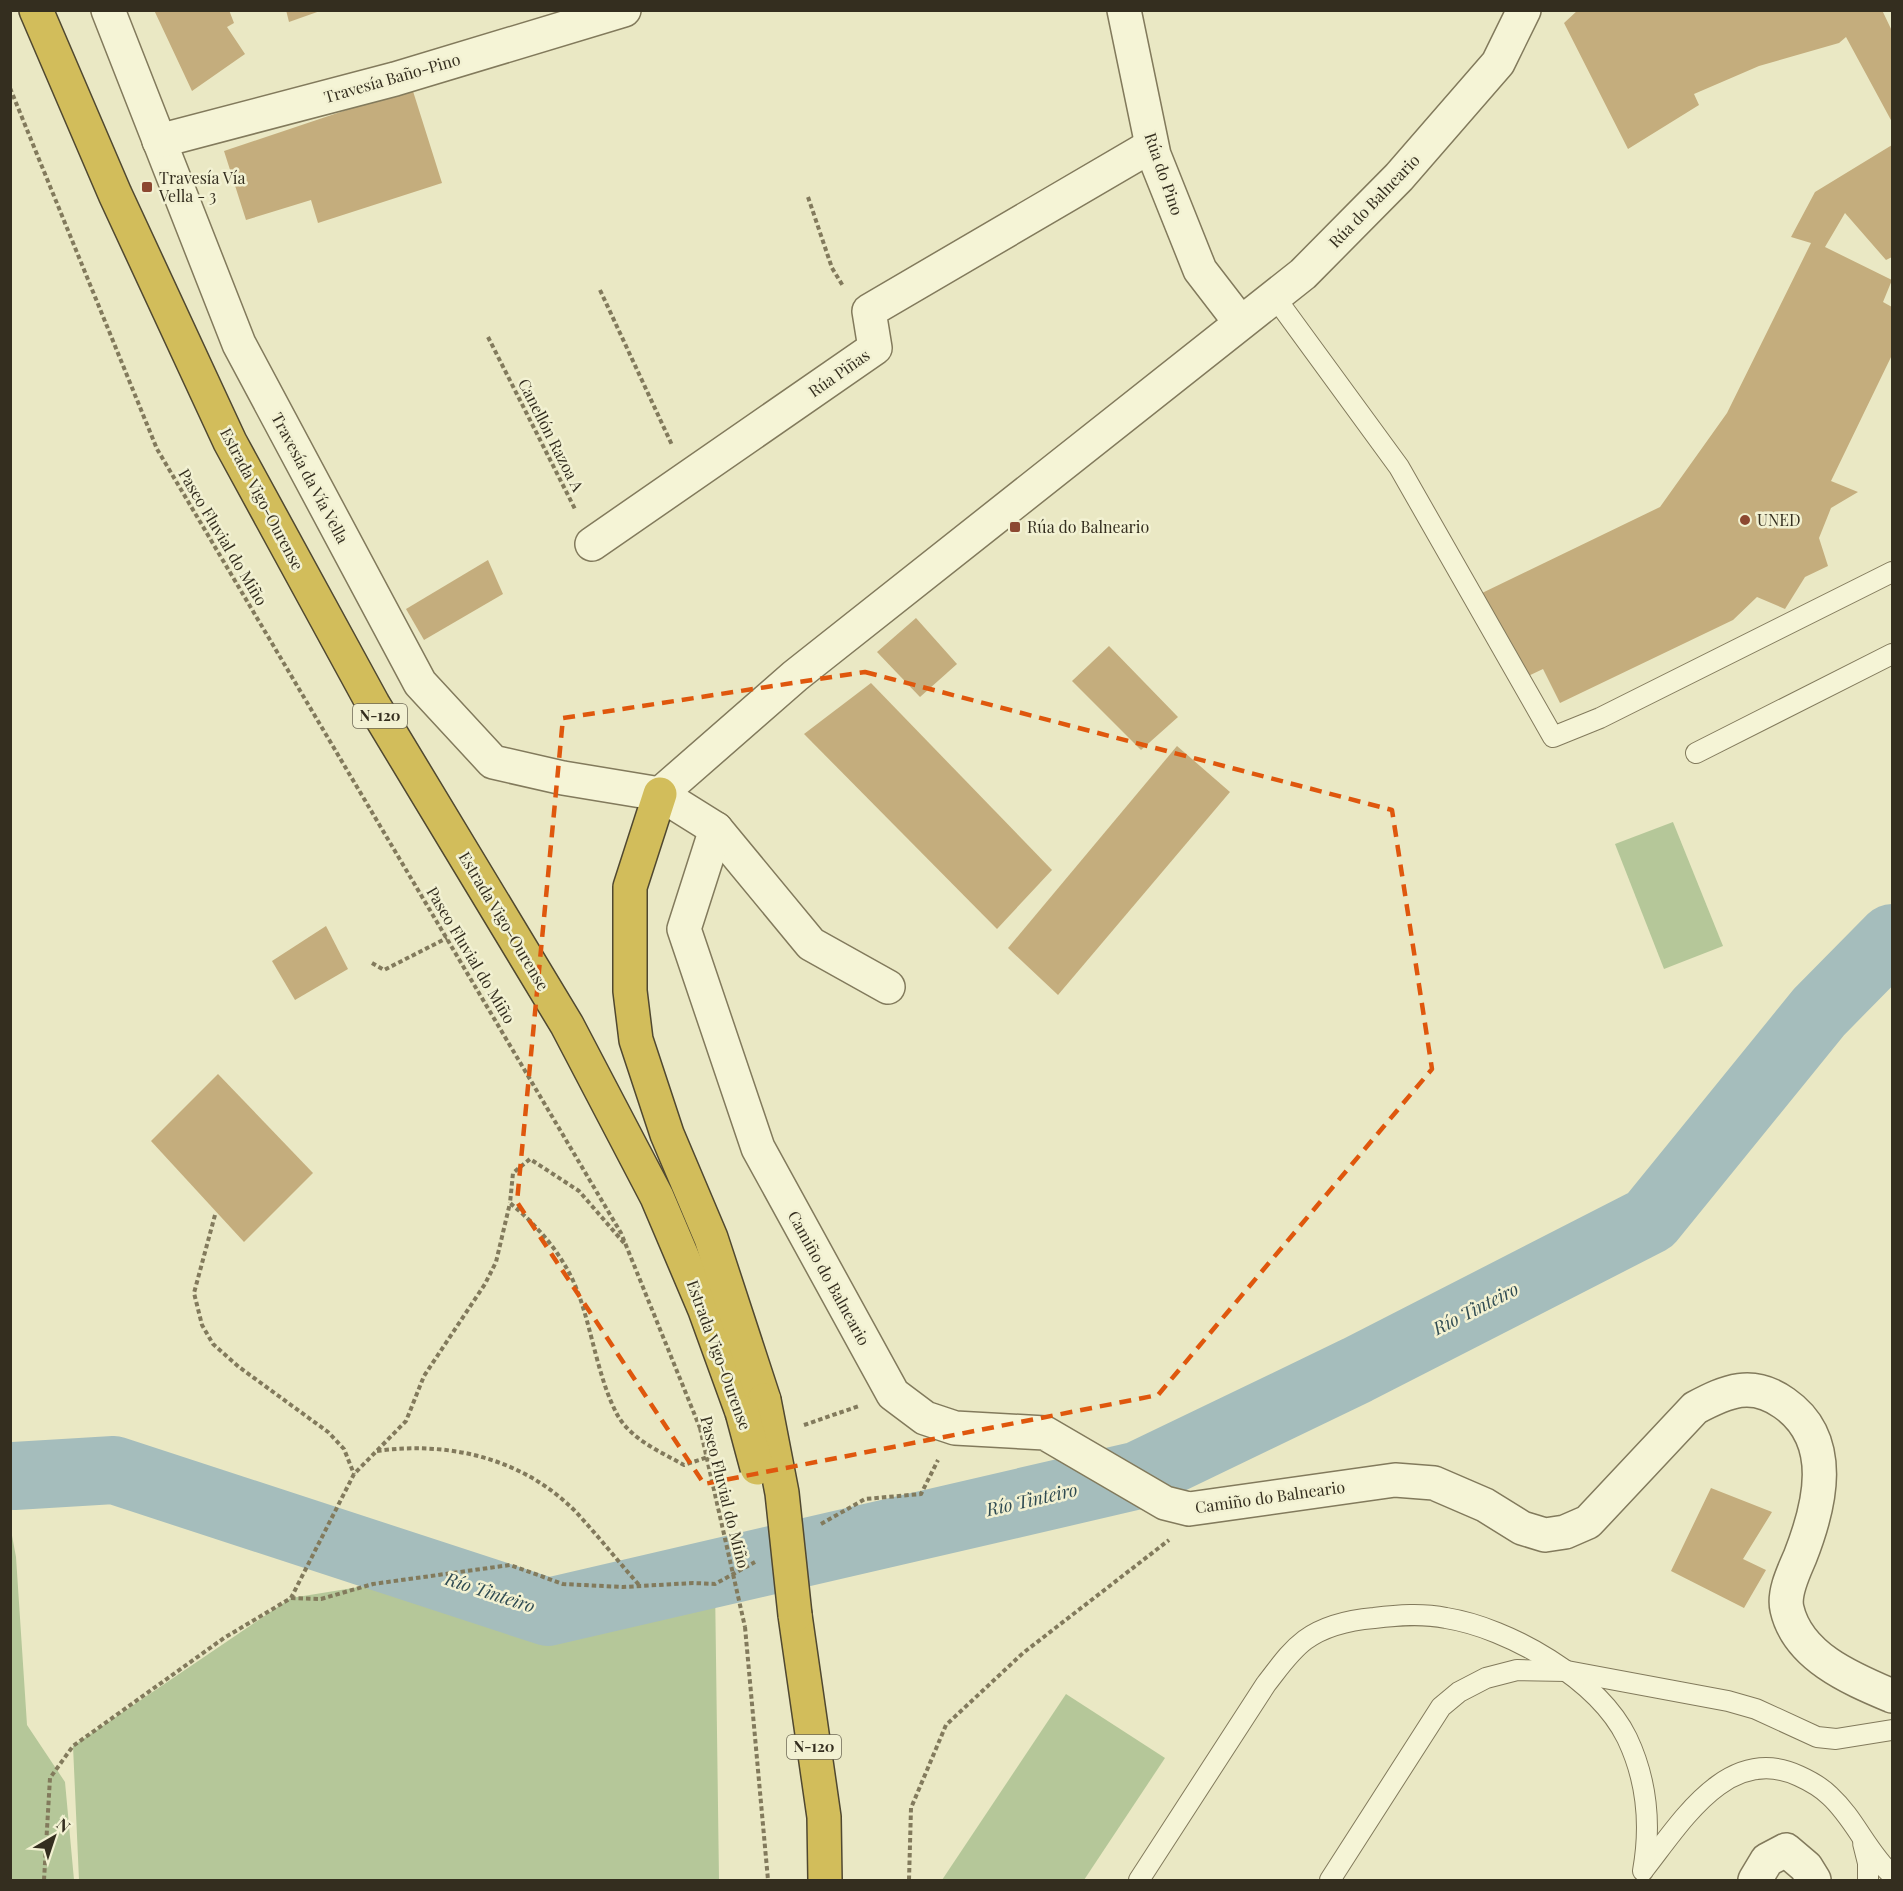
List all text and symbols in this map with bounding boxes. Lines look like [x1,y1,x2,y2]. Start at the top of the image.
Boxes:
street label: Travesía Baño-Pino [321,48,463,107]
street label: Rúa do Pino [1141,130,1188,218]
street label: Rúa do Balneario [1324,149,1424,252]
place label: Travesía Vía Vella - 3 [158,167,245,206]
marker: Travesía Vía Vella - 3 [140,180,154,194]
street label: Rúa Piñas [804,344,873,401]
street label: Canellón Razoa A [514,375,589,496]
street label: Travesía da Vía Vella [267,409,354,547]
street label: Estrada Vigo-Ourense [216,424,309,574]
street label: Paseo Fluvial do Miño [174,464,273,609]
place label: UNED [1757,509,1801,530]
marker: UNED [1738,513,1752,527]
place label: Rúa do Balneario [1027,516,1149,537]
marker: Rúa do Balneario [1008,520,1022,534]
road number: N-120 [353,704,407,728]
street label: Estrada Vigo-Ourense [455,847,554,994]
street label: Paseo Fluvial do Miño [422,882,521,1027]
street label: Camiño do Balneario [784,1207,875,1349]
water label: Río Tinteiro [1428,1276,1523,1340]
street label: Estrada Vigo-Ourense [683,1277,756,1433]
street label: Paseo Fluvial do Miño [696,1414,755,1570]
street label: Camiño do Balneario [1194,1476,1346,1517]
water label: Río Tinteiro [983,1477,1080,1521]
water label: Río Tinteiro [441,1566,538,1618]
road number: N-120 [787,1735,841,1759]
north arrow [24,1807,84,1867]
text: N [53,1813,75,1837]

